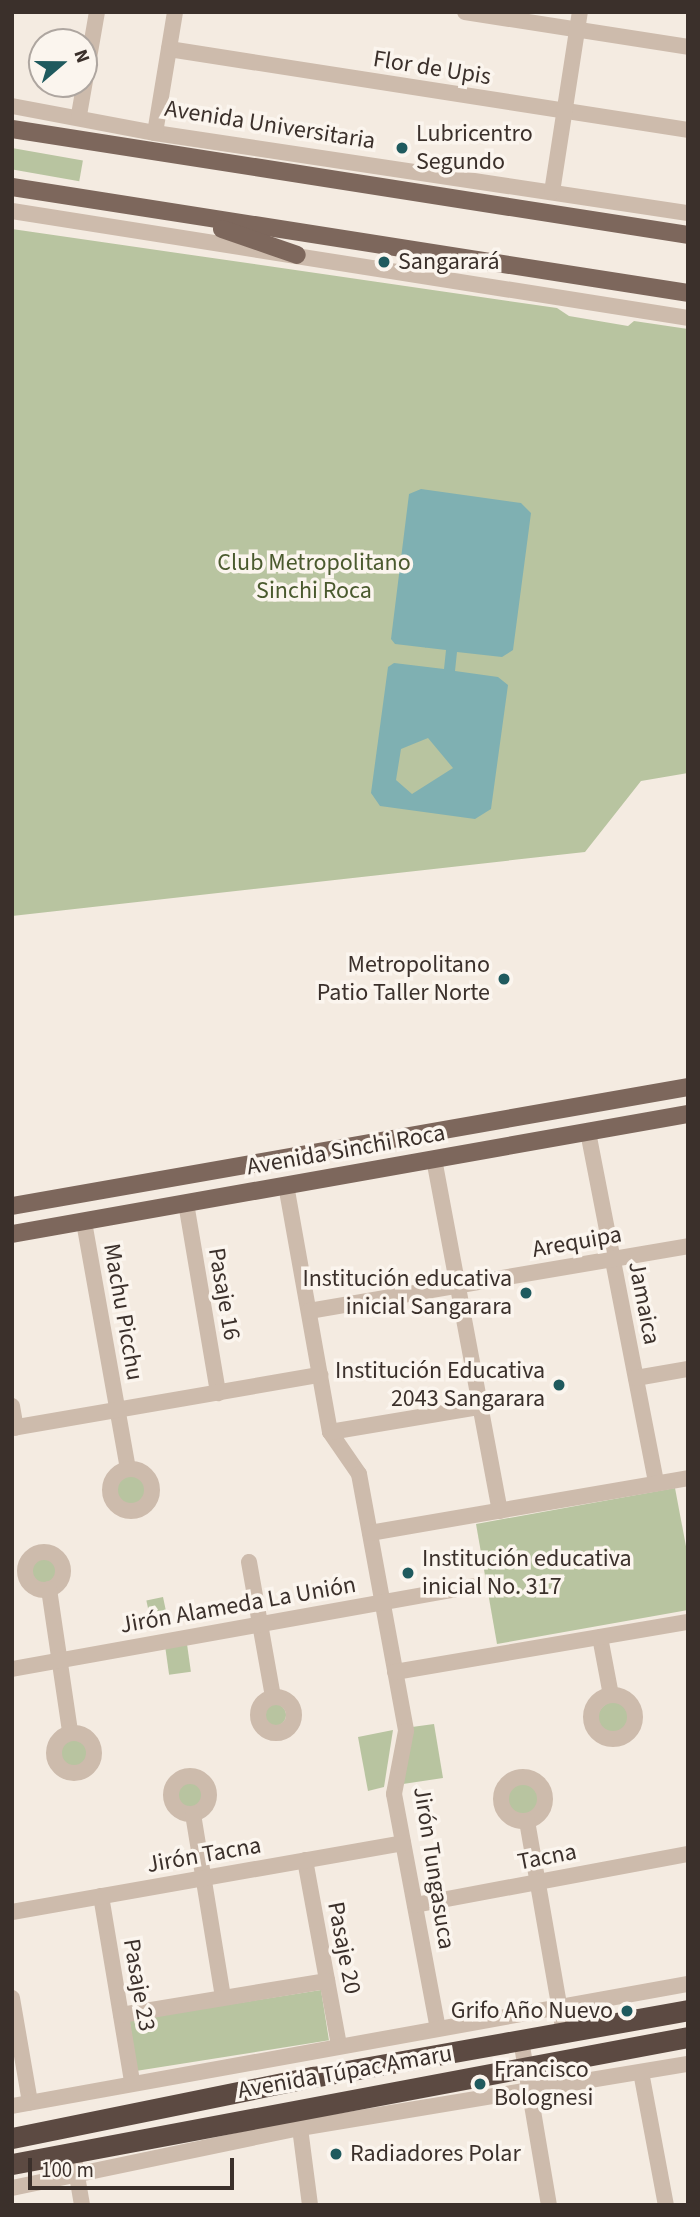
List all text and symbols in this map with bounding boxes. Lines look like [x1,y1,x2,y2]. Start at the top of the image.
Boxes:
north arrow [28,28,98,98]
street label: Flor de Upis [371,44,493,92]
text: N [66,46,96,67]
street label: Avenida Universitaria [163,94,377,156]
place label: Lubricentro Segundo [416,120,533,176]
marker: Lubricentro Segundo [394,140,410,156]
place label: Sangarará [398,248,500,276]
marker: Sangarará [376,254,392,270]
park label: Club Metropolitano Sinchi Roca [217,549,411,605]
place label: Metropolitano Patio Taller Norte [317,951,490,1007]
marker: Metropolitano Patio Taller Norte [496,971,512,987]
street label: Avenida Sinchi Roca [245,1118,447,1182]
street label: Arequipa [530,1220,624,1264]
street label: Machu Picchu [97,1241,149,1383]
street label: Pasaje 16 [202,1246,246,1342]
street label: Jamaica [622,1259,666,1347]
place label: Institución educativa inicial Sangarara [302,1265,512,1321]
marker: Institución educativa inicial Sangarara [518,1285,534,1301]
place label: Institución Educativa 2043 Sangarara [335,1357,545,1413]
marker: Institución Educativa 2043 Sangarara [551,1377,567,1393]
place label: Institución educativa inicial No. 317 [422,1545,632,1601]
marker: Institución educativa inicial No. 317 [400,1565,416,1581]
street label: Jirón Alameda La Unión [118,1570,358,1640]
street label: Jirón Tungasuca [407,1785,461,1951]
street label: Jirón Tacna [144,1831,264,1879]
street label: Tacna [515,1837,579,1877]
street label: Pasaje 20 [321,1899,367,1997]
street label: Pasaje 23 [117,1937,161,2033]
place label: Grifo Año Nuevo [451,1997,613,2025]
marker: Grifo Año Nuevo [619,2003,635,2019]
street label: Avenida Túpac Amaru [236,2039,454,2105]
place label: Francisco Bolognesi [494,2056,593,2112]
marker: Francisco Bolognesi [472,2076,488,2092]
place label: Radiadores Polar [350,2140,521,2168]
scale bar [32,2144,238,2188]
marker: Radiadores Polar [328,2146,344,2162]
text: 100 m [41,2155,94,2185]

